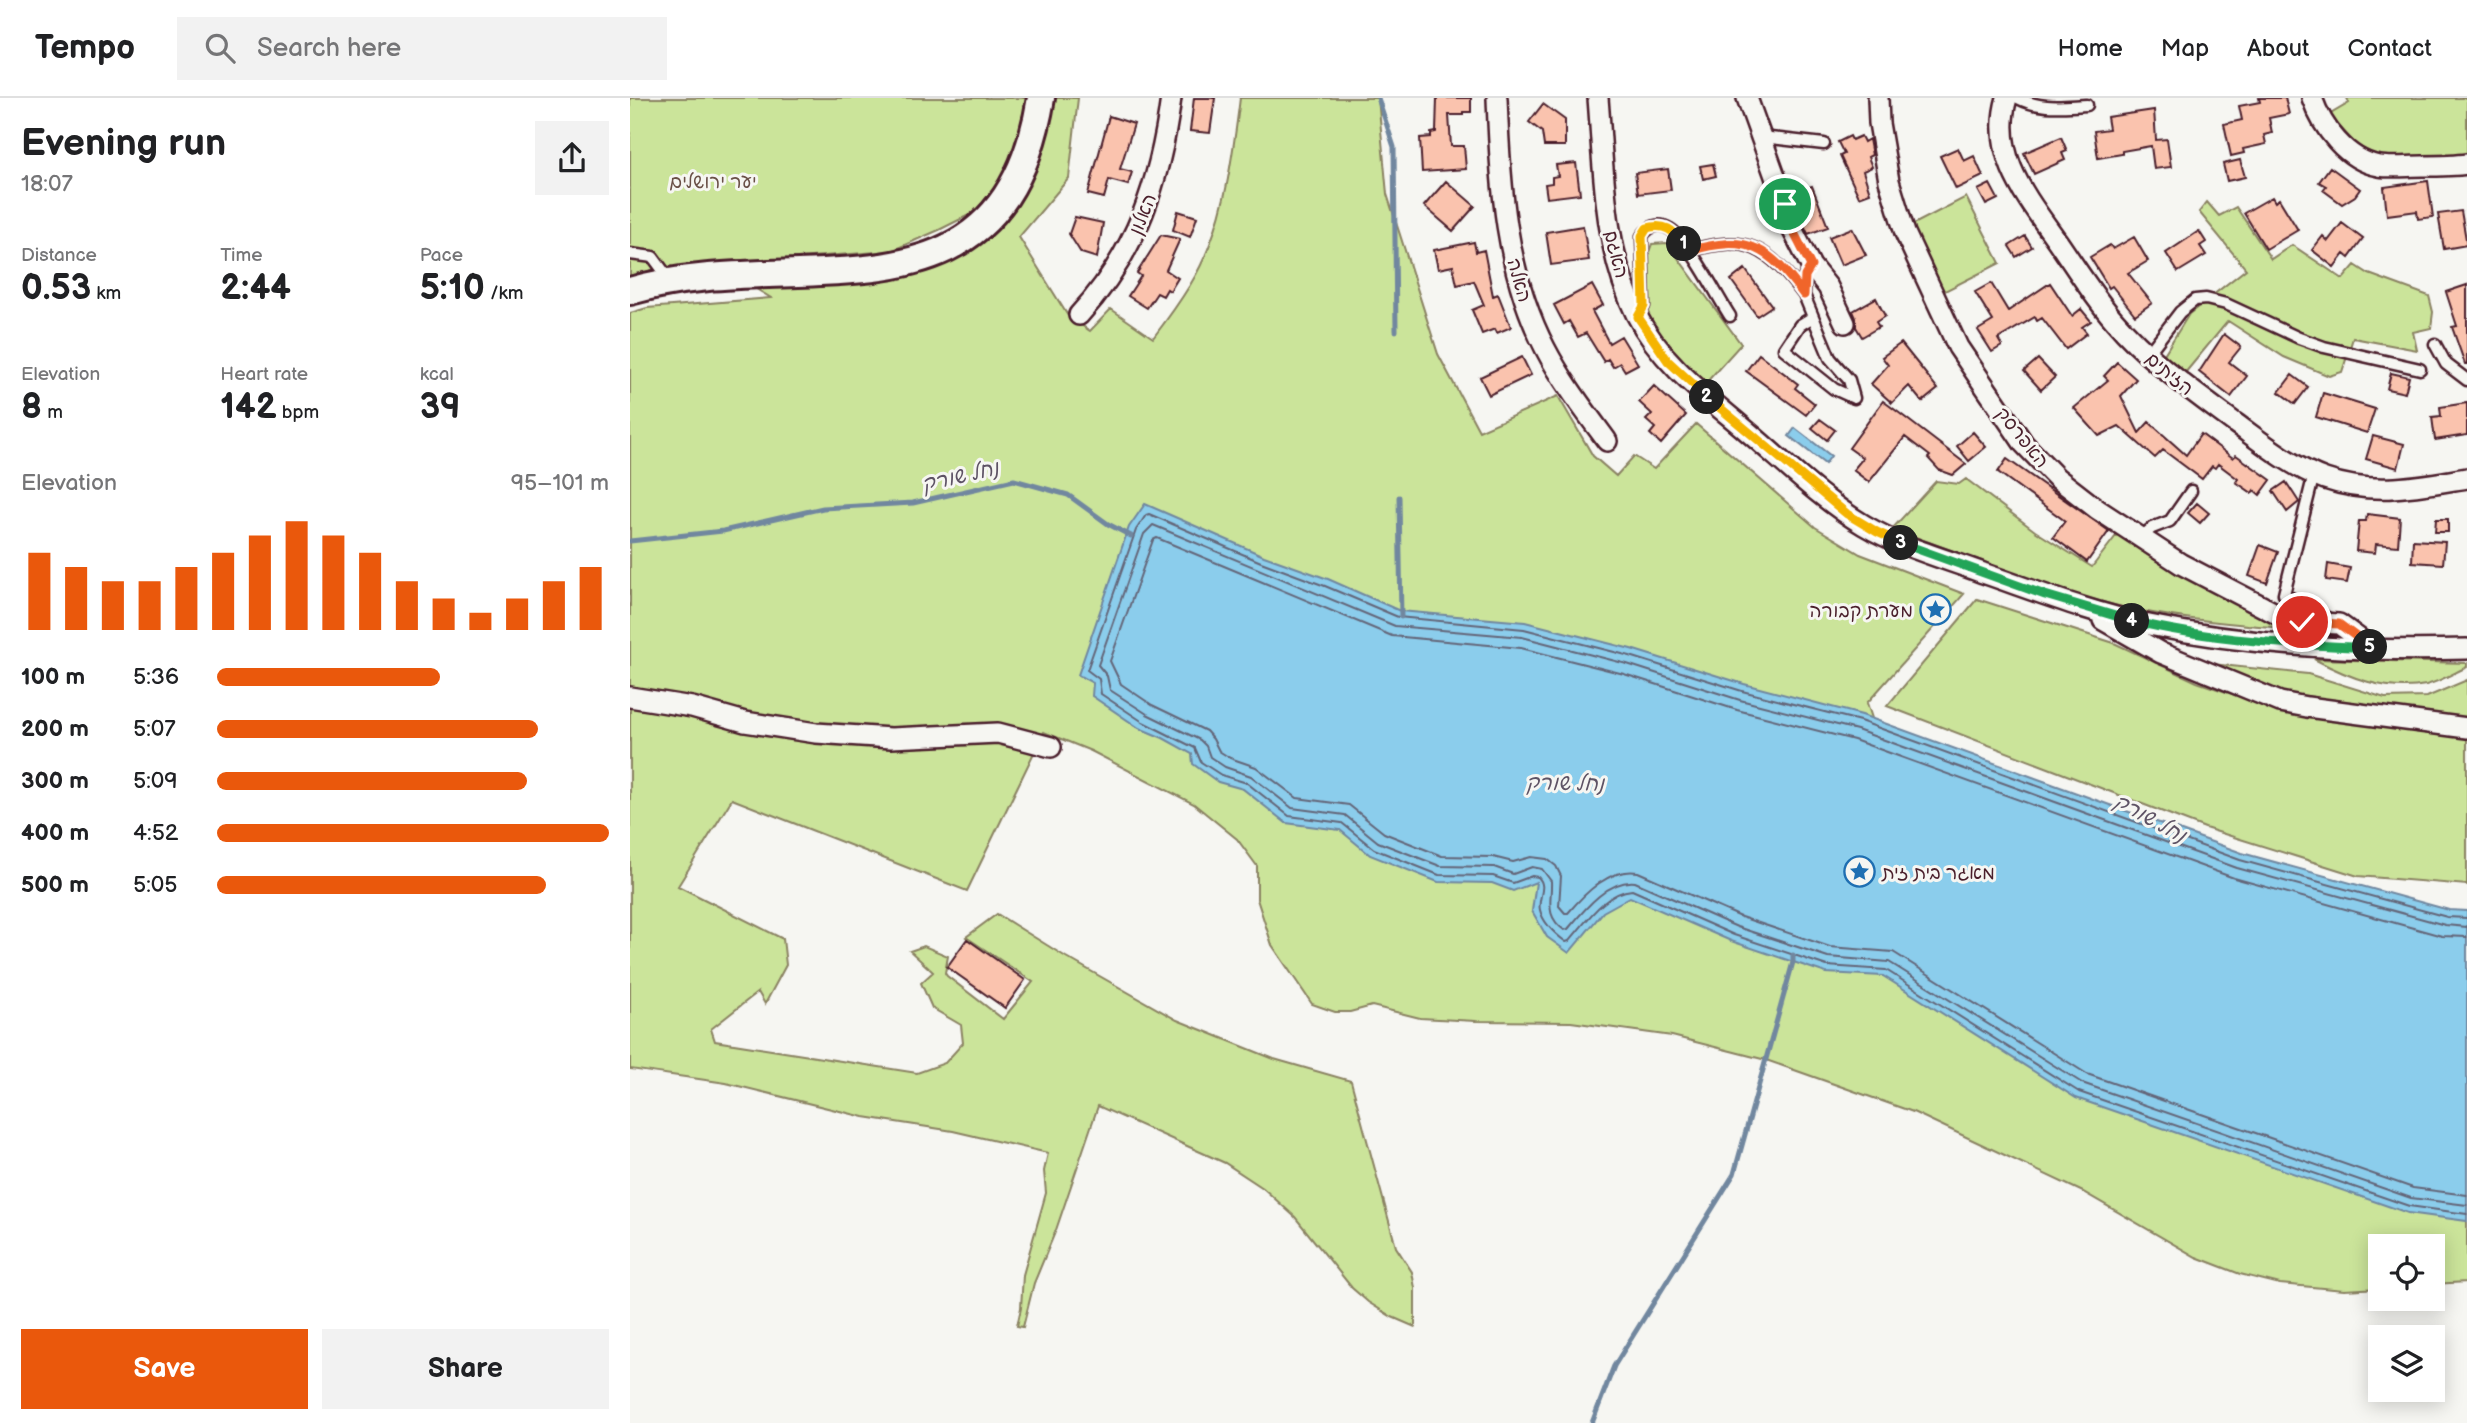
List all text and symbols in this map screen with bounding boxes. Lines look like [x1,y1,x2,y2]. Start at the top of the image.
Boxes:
search box [177,17,667,80]
text: Tempo [35,28,135,68]
icon: search [201,29,239,67]
text: Search here [257,33,401,64]
text: Home [2058,34,2123,63]
text: Map [2161,34,2209,63]
text: About [2247,34,2309,63]
text: Contact [2347,34,2432,63]
text: Evening run [21,121,226,166]
button: share [535,121,609,195]
text: 18:07 [21,170,73,198]
park label: יער ירושלים [669,171,757,194]
pin [1755,174,1815,234]
icon: arrive [1766,185,1804,223]
street label: האלון [1125,191,1162,239]
pin: 1 [1666,226,1702,262]
street label: האגם [1599,228,1633,281]
text: 1 [1680,232,1688,255]
text: Distance [21,244,97,267]
text: Time [220,244,262,267]
text: Pace [420,244,463,267]
street label: האלה [1501,256,1536,305]
text: 0.53 [21,267,91,310]
text: 2:44 [220,267,291,310]
text: 5:10 [420,267,485,310]
text: km [91,282,121,305]
text: /km [485,282,524,305]
street label: הזיתים [2140,347,2198,401]
text: Elevation [21,363,100,386]
text: Heart rate [220,363,308,386]
text: kcal [420,363,454,386]
pin: 2 [1690,380,1724,414]
text: 2 [1701,385,1712,408]
text: 8 [21,386,42,429]
text: 142 [220,386,277,429]
text: 39 [420,386,461,429]
text: m [42,401,63,424]
text: bpm [277,401,319,424]
street label: האפרסק [1990,403,2053,473]
water label: נחל שורק [919,455,1003,497]
text: Elevation [21,469,117,497]
text: 95–101 m [511,469,609,497]
pin: 3 [1884,526,1918,560]
text: 3 [1895,531,1906,554]
pin [2272,592,2332,652]
place icon: מערת קבורה [1919,593,1953,627]
place label: מערת קבורה [1809,600,1913,623]
pin: 4 [2114,603,2150,638]
icon: check [2283,603,2321,641]
text: 4 [2126,609,2137,632]
pin: 5 [2352,630,2388,664]
text: 5 [2364,635,2375,658]
text: 100 m [21,663,85,691]
text: 5:36 [133,663,179,691]
text: 200 m [21,715,89,743]
text: 5:07 [133,715,176,743]
text: 300 m [21,767,89,795]
text: 5:09 [133,767,178,795]
water label: נחל שורק [1526,770,1606,797]
water label: נחל שורק [2109,789,2192,849]
text: 400 m [21,819,89,847]
text: 4:52 [133,819,178,847]
place icon: מאגר בית זית [1842,855,1876,889]
place label: מאגר בית זית [1881,862,1995,885]
text: 500 m [21,871,89,899]
text: 5:05 [133,871,178,899]
map controls [2368,1234,2445,1402]
button: locate [2368,1234,2445,1311]
button: layers [2368,1325,2445,1402]
button: Save [21,1329,308,1409]
button: Share [322,1329,609,1409]

